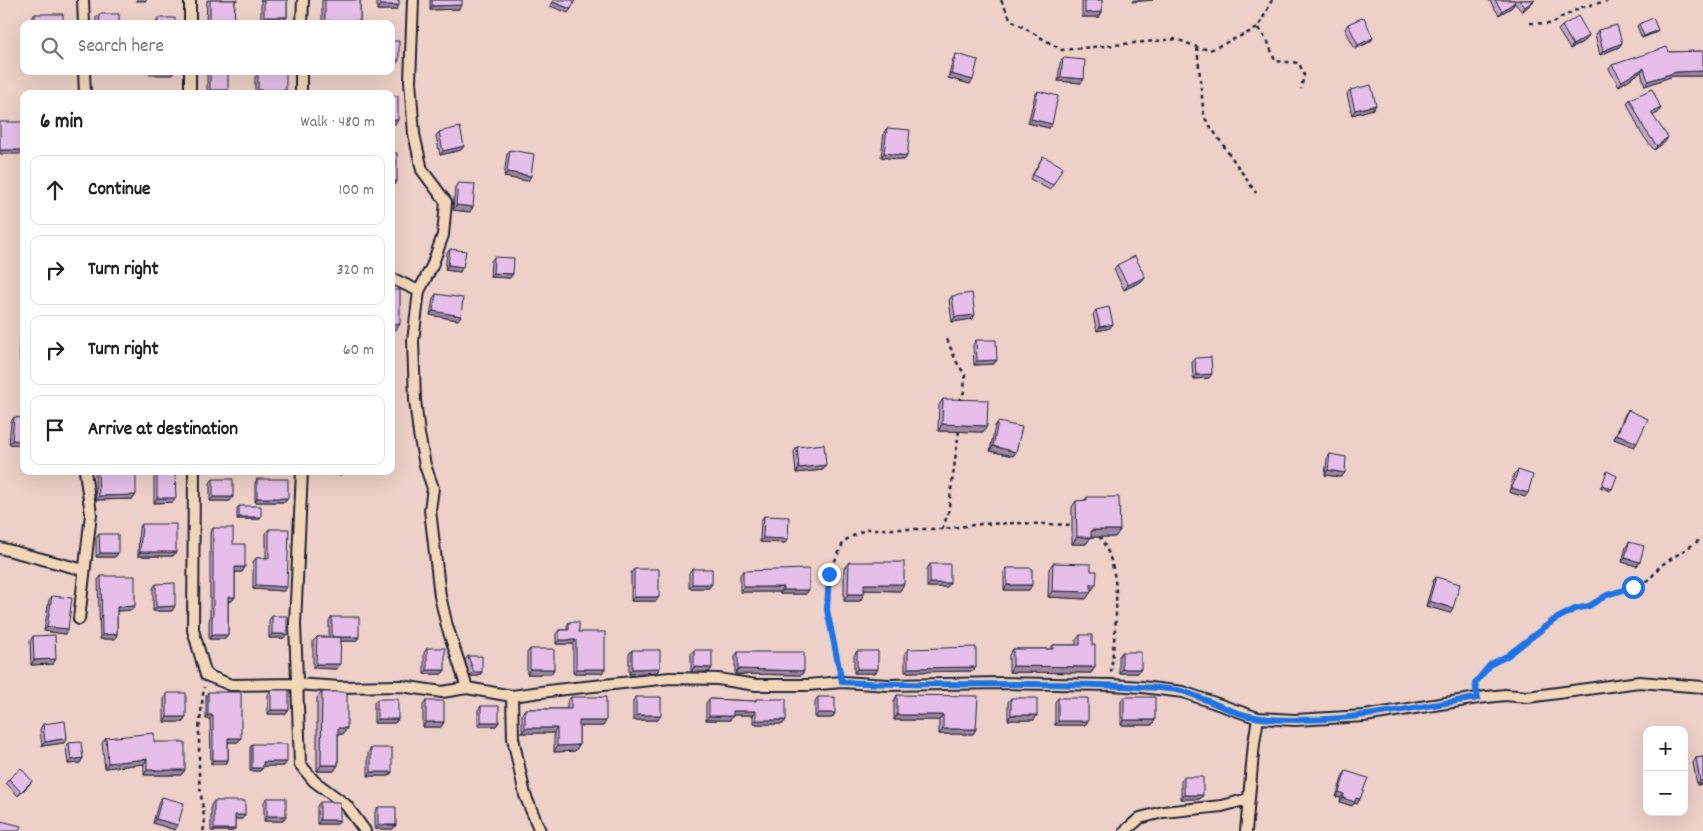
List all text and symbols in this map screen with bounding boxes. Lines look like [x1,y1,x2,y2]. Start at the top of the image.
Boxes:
search box [20,20,395,75]
icon: search [38,34,66,62]
text: Search here [78,34,164,61]
text: 6 min [40,108,83,138]
text: Walk · 480 m [301,111,375,134]
icon: ahead [41,176,69,204]
text: Continue [88,177,150,204]
text: 100 m [338,179,374,202]
icon: right [41,256,69,284]
text: Turn right [88,257,159,284]
text: 320 m [337,259,374,282]
icon: right [41,336,69,364]
text: Turn right [88,337,159,364]
text: 60 m [343,339,374,362]
icon: arrive [41,416,69,444]
text: Arrive at destination [88,417,238,444]
route end [818,563,841,586]
route start [1622,576,1645,599]
map controls [1643,726,1688,816]
button: + [1643,726,1688,771]
button: − [1643,771,1688,816]

